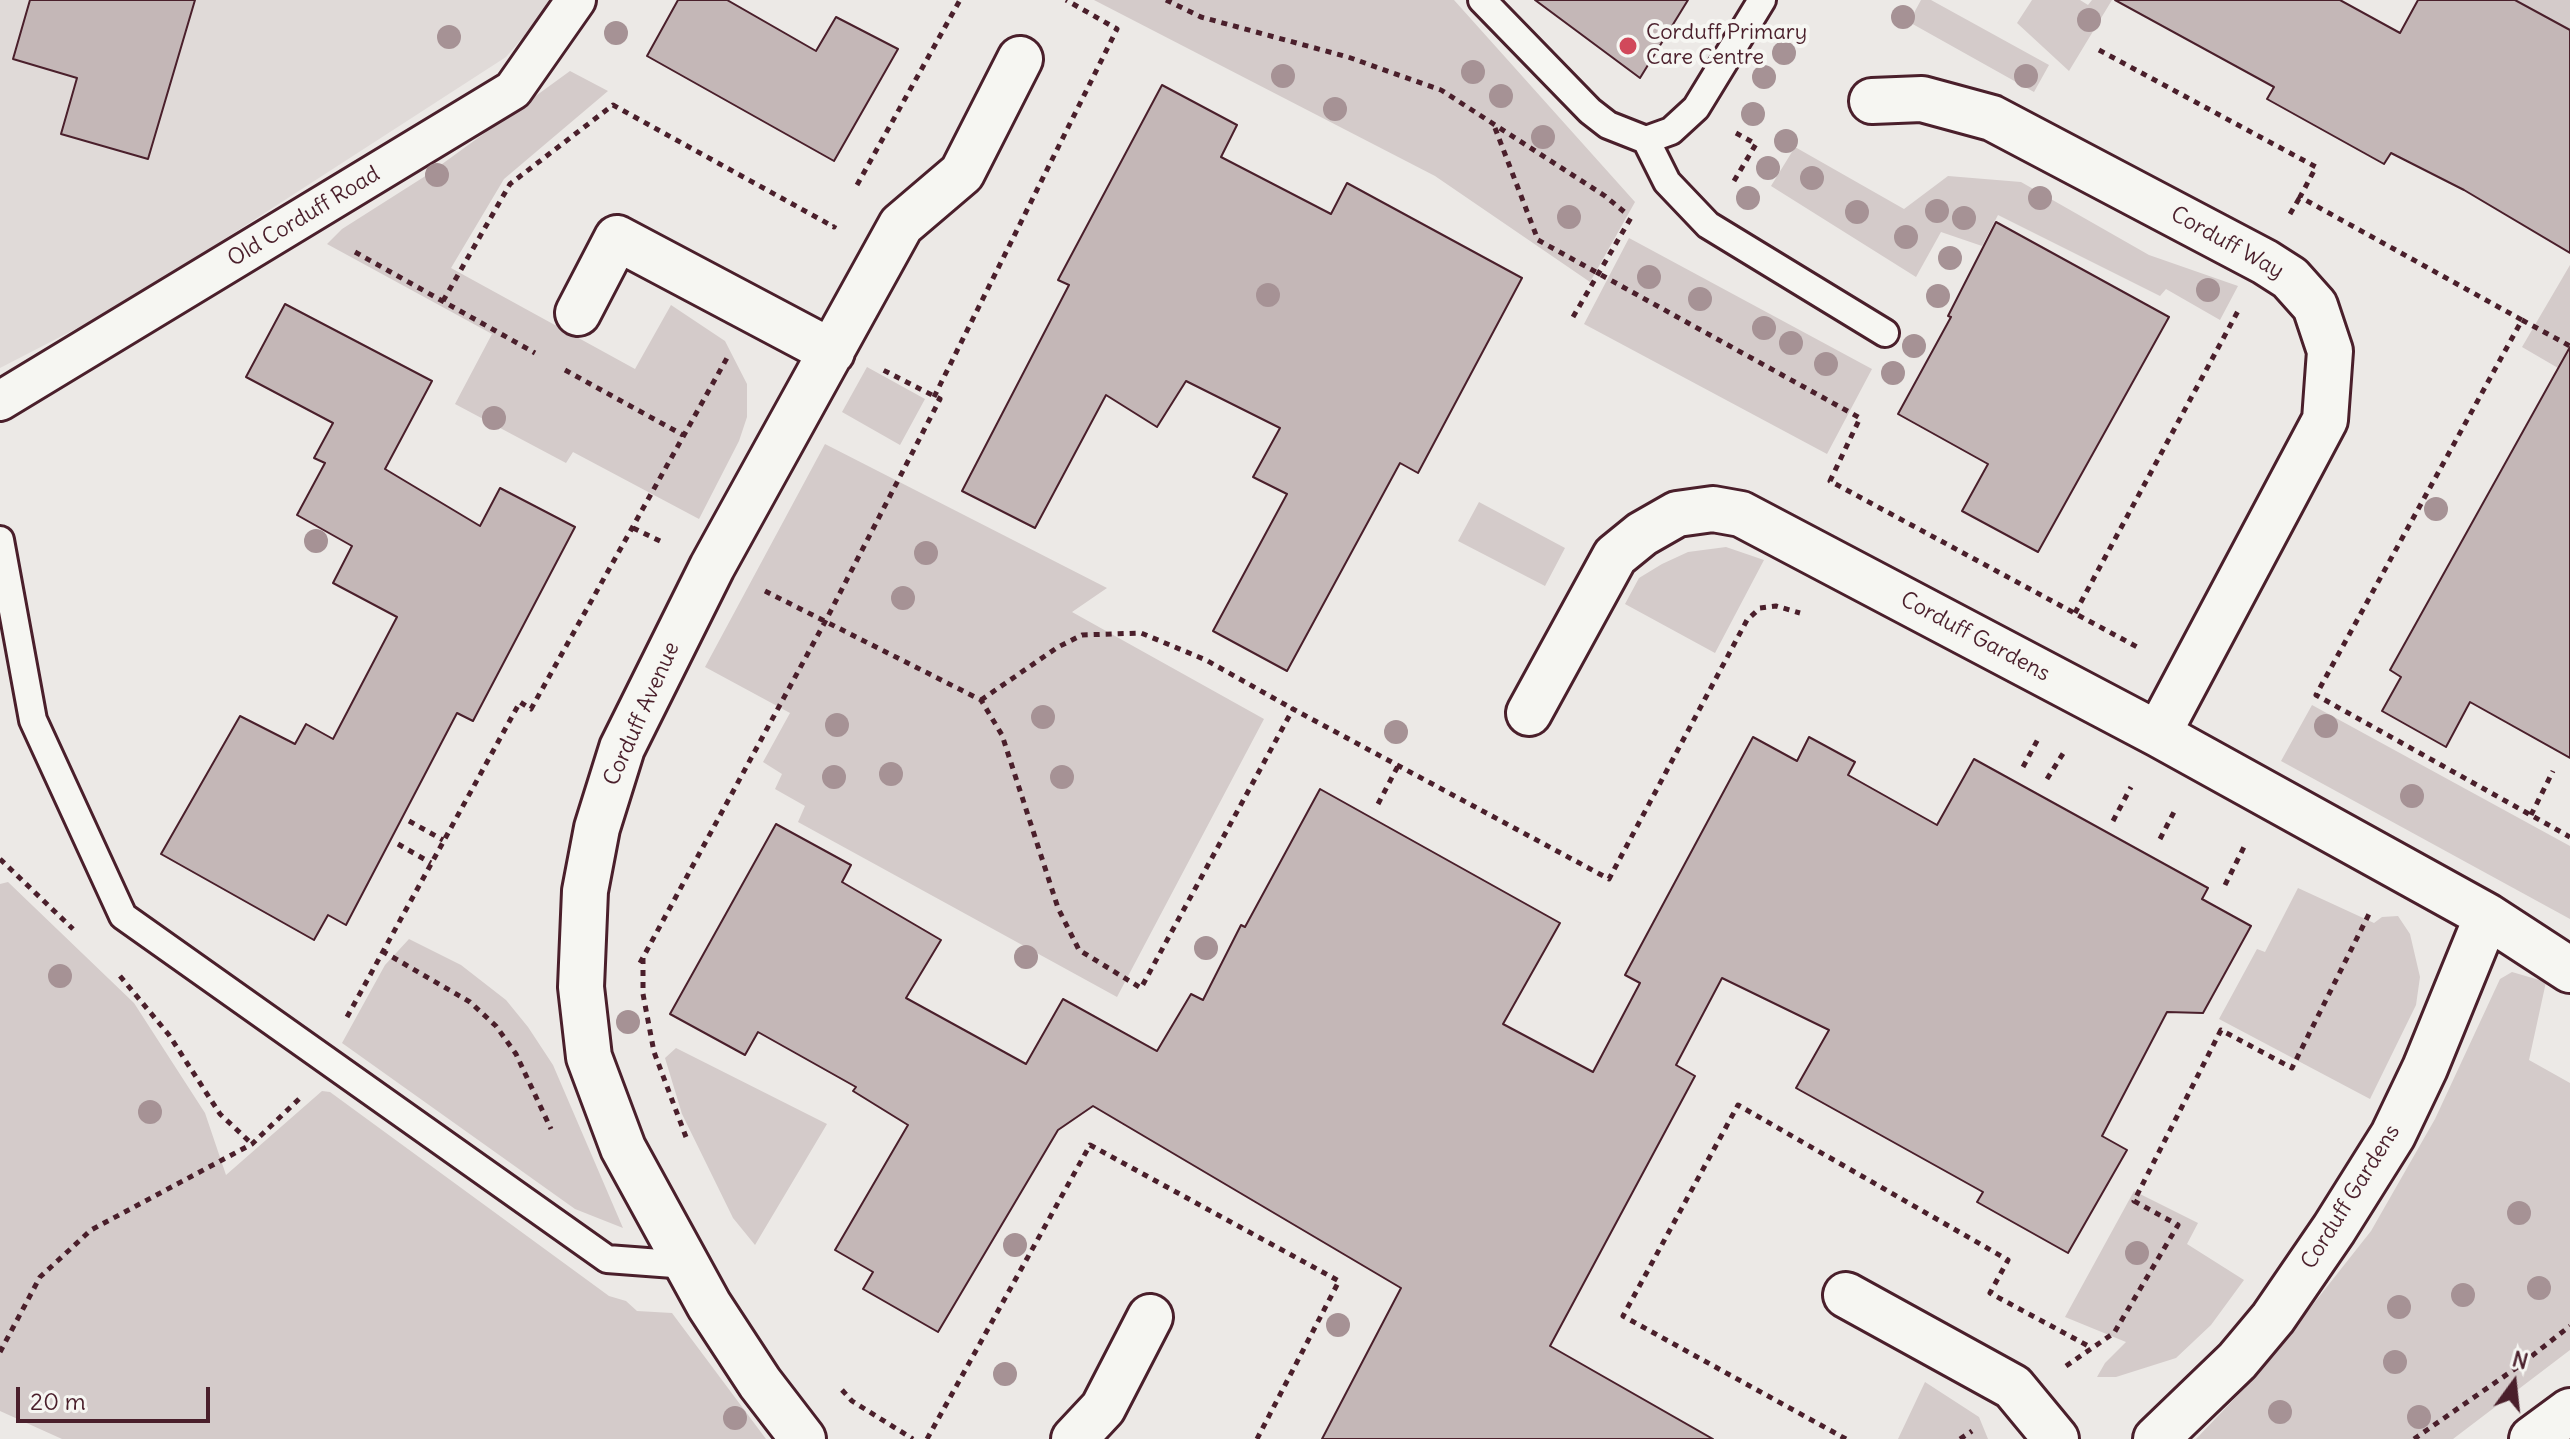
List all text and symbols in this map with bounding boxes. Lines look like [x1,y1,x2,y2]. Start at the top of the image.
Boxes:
place label: Corduff Primary Care Centre [1646,20,1807,72]
marker: Corduff Primary Care Centre [1617,35,1639,57]
street label: Old Corduff Road [223,161,385,273]
street label: Corduff Way [2166,201,2288,285]
street label: Corduff Gardens [1896,587,2054,687]
street label: Corduff Avenue [599,638,685,790]
street label: Corduff Gardens [2296,1120,2406,1274]
north arrow [2474,1343,2554,1423]
text: N [2509,1344,2531,1375]
scale bar [20,1371,214,1421]
text: 20 m [30,1386,86,1416]

